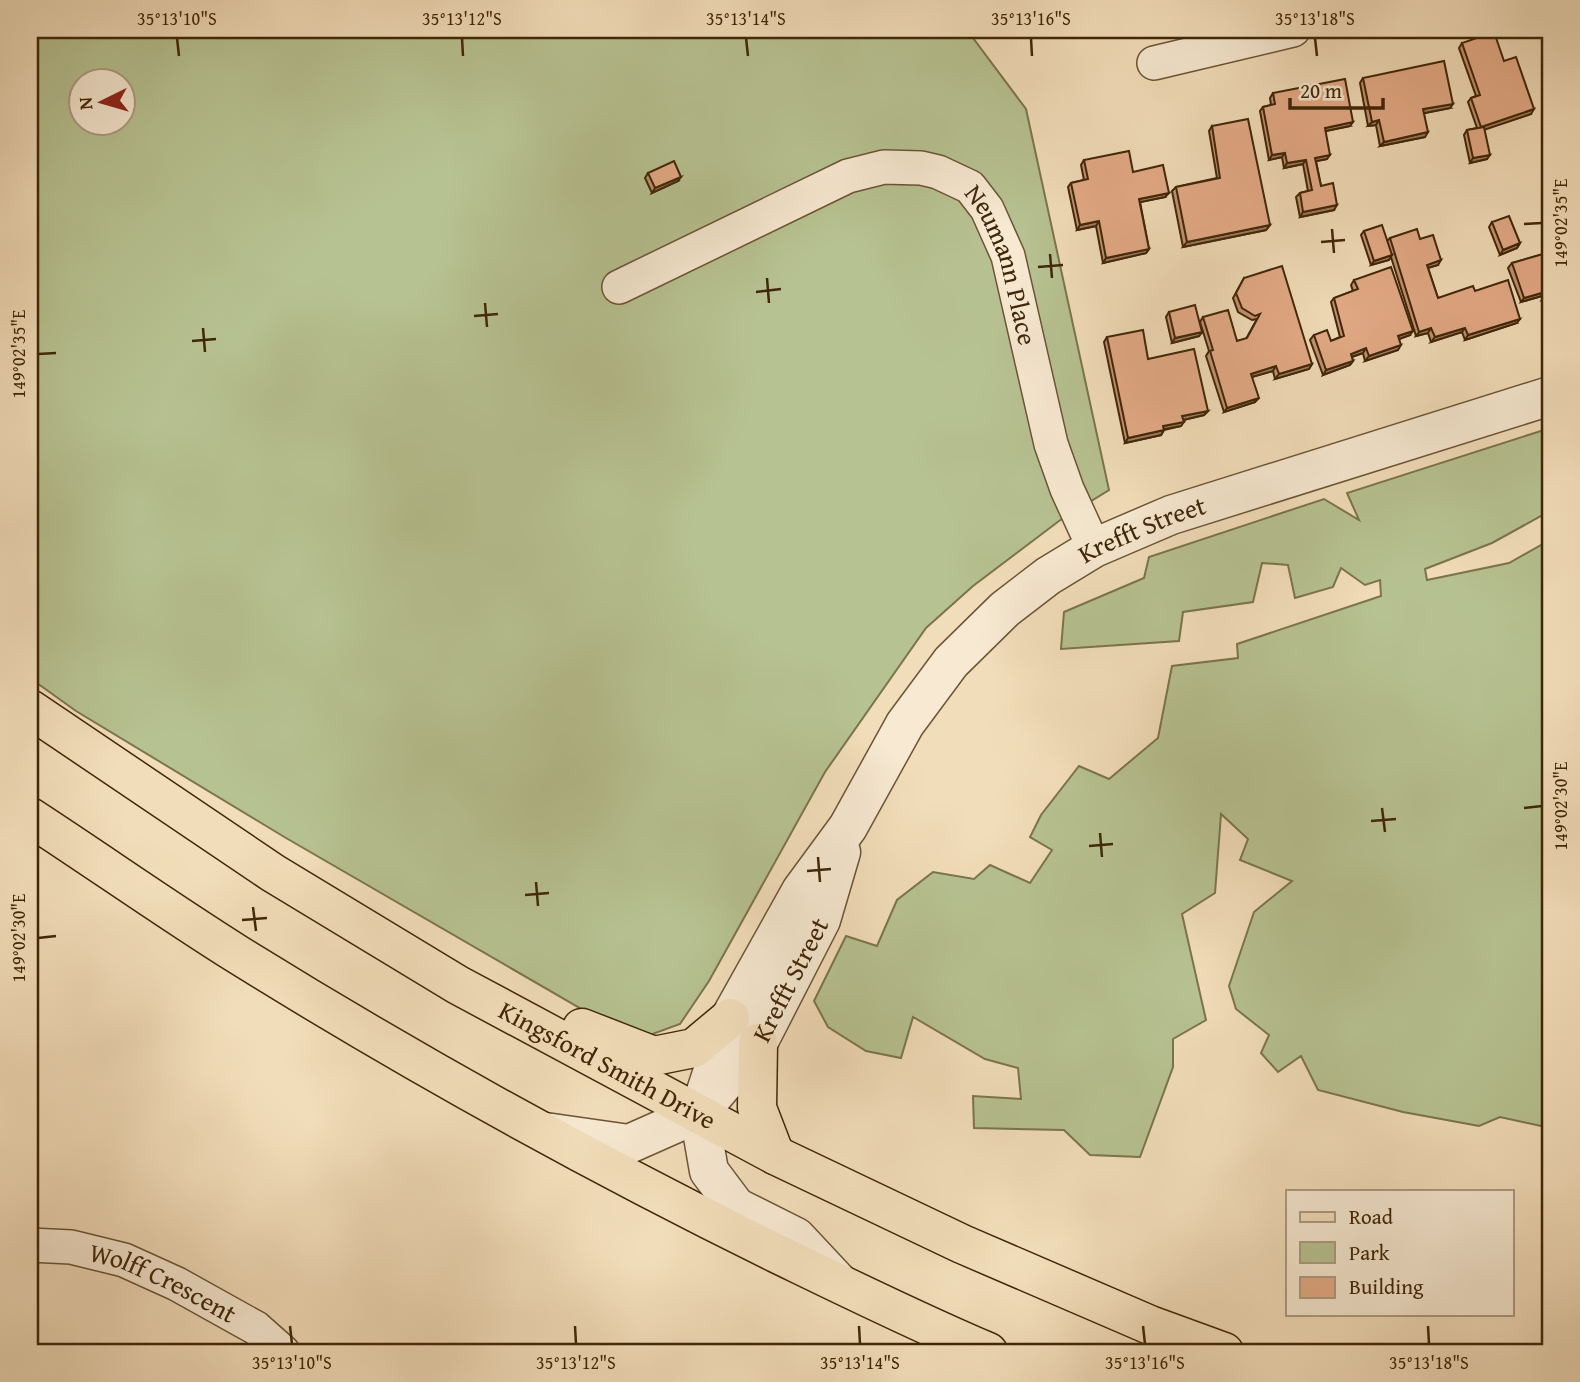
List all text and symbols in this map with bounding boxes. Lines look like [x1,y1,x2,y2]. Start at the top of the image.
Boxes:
text: 35°13'10"S [137,5,217,32]
text: 35°13'12"S [422,5,502,32]
text: 35°13'14"S [706,5,786,32]
text: 35°13'16"S [991,5,1071,32]
text: 35°13'18"S [1275,5,1355,32]
north arrow [66,66,136,136]
scale bar [1290,66,1382,110]
text: 20 m [1300,75,1342,106]
text: N [71,96,100,111]
street label: Neumann Place [956,176,1048,349]
text: 149°02'35"E [1547,179,1574,267]
text: 149°02'35"E [5,310,32,398]
street label: Krefft Street [1070,485,1211,573]
text: 149°02'30"E [1547,762,1574,850]
text: 149°02'30"E [5,894,32,982]
street label: Krefft Street [742,910,838,1049]
street label: Kingsford Smith Drive [492,990,723,1139]
legend [1286,1190,1514,1316]
text: Road [1349,1201,1394,1232]
street label: Wolff Crescent [86,1232,244,1332]
text: Park [1349,1237,1390,1268]
text: Building [1349,1271,1424,1302]
text: 35°13'10"S [252,1349,332,1376]
text: 35°13'12"S [536,1349,616,1376]
text: 35°13'14"S [820,1349,900,1376]
text: 35°13'16"S [1105,1349,1185,1376]
text: 35°13'18"S [1389,1349,1469,1376]

